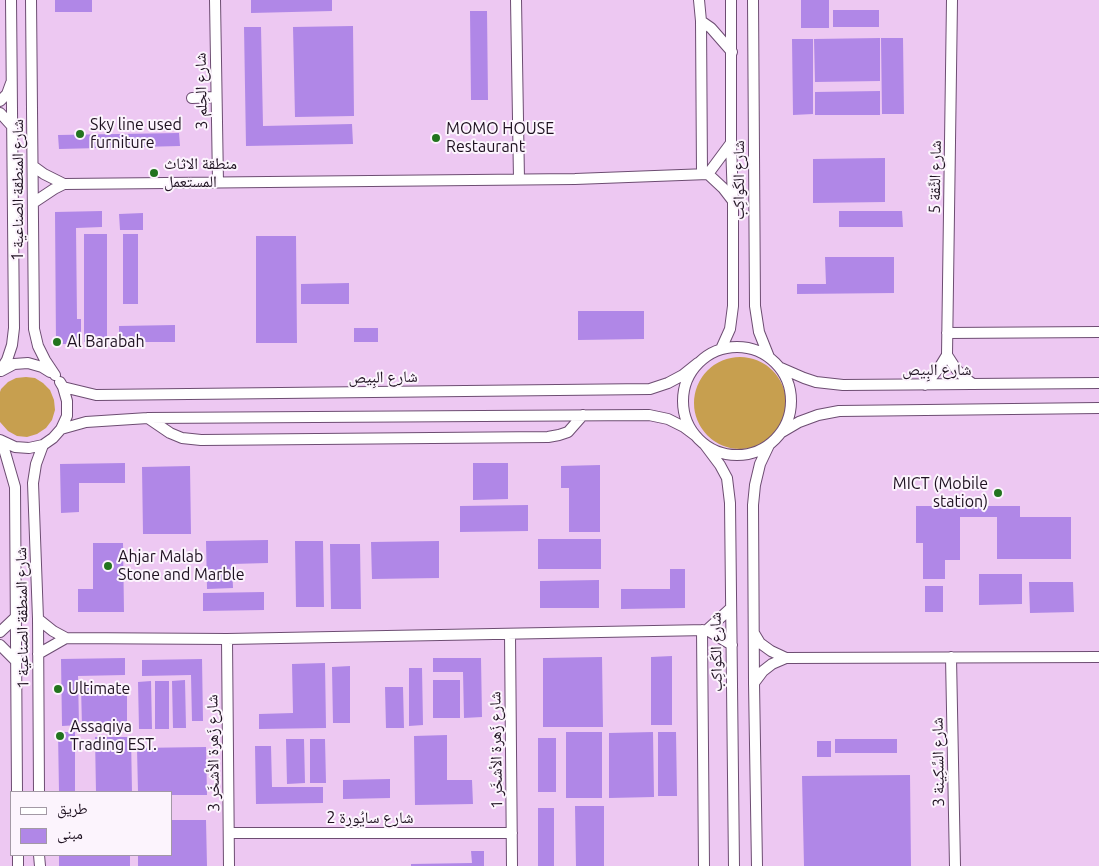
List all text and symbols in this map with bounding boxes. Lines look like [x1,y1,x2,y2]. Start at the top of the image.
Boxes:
street label: شارع الحِلم 3 [191,52,211,130]
place label: Sky line used furniture [90,115,182,153]
street label: شارع المنطقة الصناعية 1 [8,119,28,261]
place label: MOMO HOUSE Restaurant [446,119,554,157]
marker: Sky line used furniture [74,128,86,140]
marker: MOMO HOUSE Restaurant [430,132,442,144]
street label: شارع الكَواكِب [729,140,749,220]
street label: شارع الثِّقة 5 [925,140,945,214]
place label: منطقة الاثاث المستعمل [164,154,237,192]
marker: منطقة الاثاث المستعمل [148,167,160,179]
place label: Al Barabah [67,332,145,352]
marker: Al Barabah [51,336,63,348]
street label: شارع البِيص [902,360,972,380]
street label: شارع البِيص [348,367,418,387]
place label: MICT (Mobile station) [893,474,988,512]
marker: MICT (Mobile station) [992,487,1004,499]
street label: شارع المنطقة الصناعية 1 [11,547,33,689]
place label: Ahjar Malab Stone and Marble [118,547,245,585]
marker: Ahjar Malab Stone and Marble [102,560,114,572]
street label: شارع الكَواكِب [706,612,726,692]
place label: Ultimate [68,679,130,699]
marker: Ultimate [52,683,64,695]
street label: شارع زَهرة الأشخَر 1 [485,691,507,809]
street label: شارع زَهرة الأشخَر 3 [202,694,224,812]
place label: Assaqiya Trading EST. [70,717,157,755]
street label: شارع السَّكِينة 3 [928,717,948,807]
marker: Assaqiya Trading EST. [54,730,66,742]
legend [10,791,172,856]
text: طريق [57,800,88,817]
street label: شارع سايُورة 2 [326,808,414,828]
text: مبنى [57,825,83,842]

